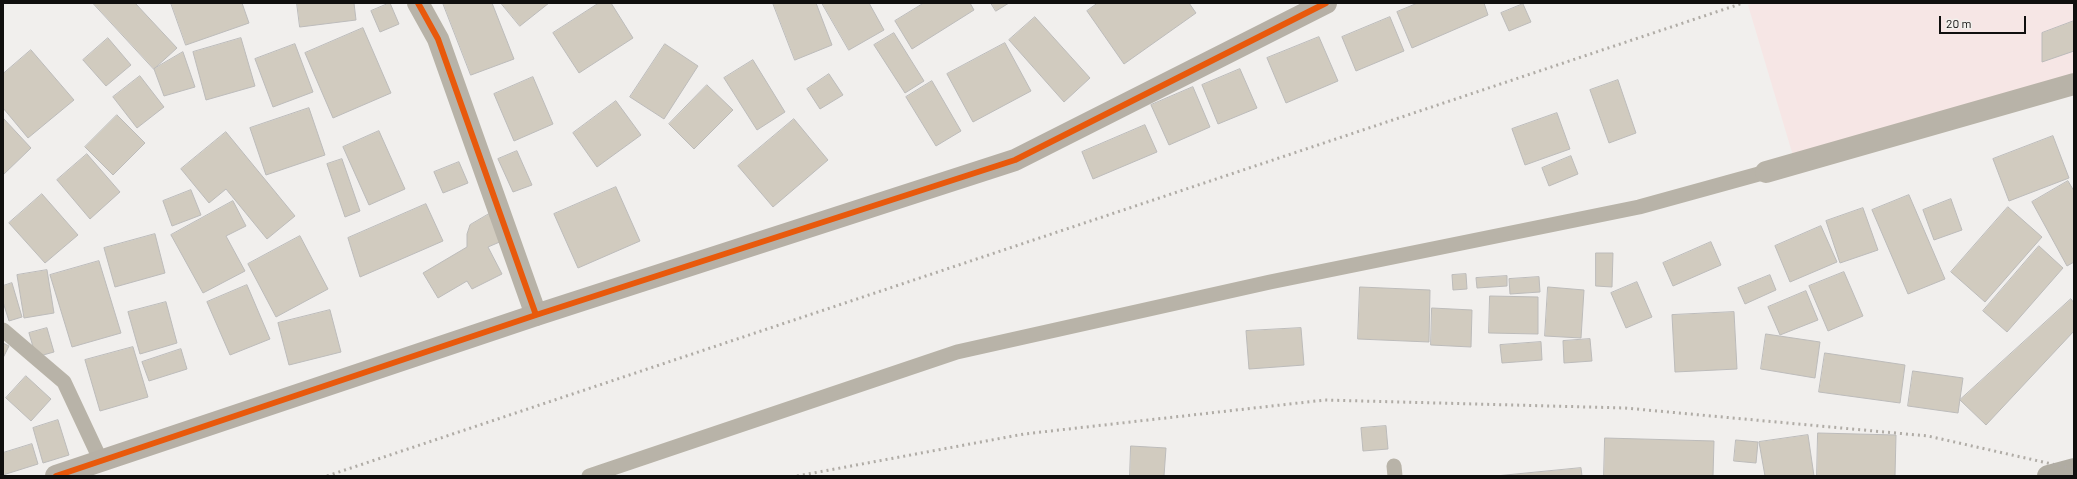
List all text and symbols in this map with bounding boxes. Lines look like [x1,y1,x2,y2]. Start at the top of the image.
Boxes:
scale bar [1941,8,2028,34]
text: 20 m [1946,16,1972,30]

